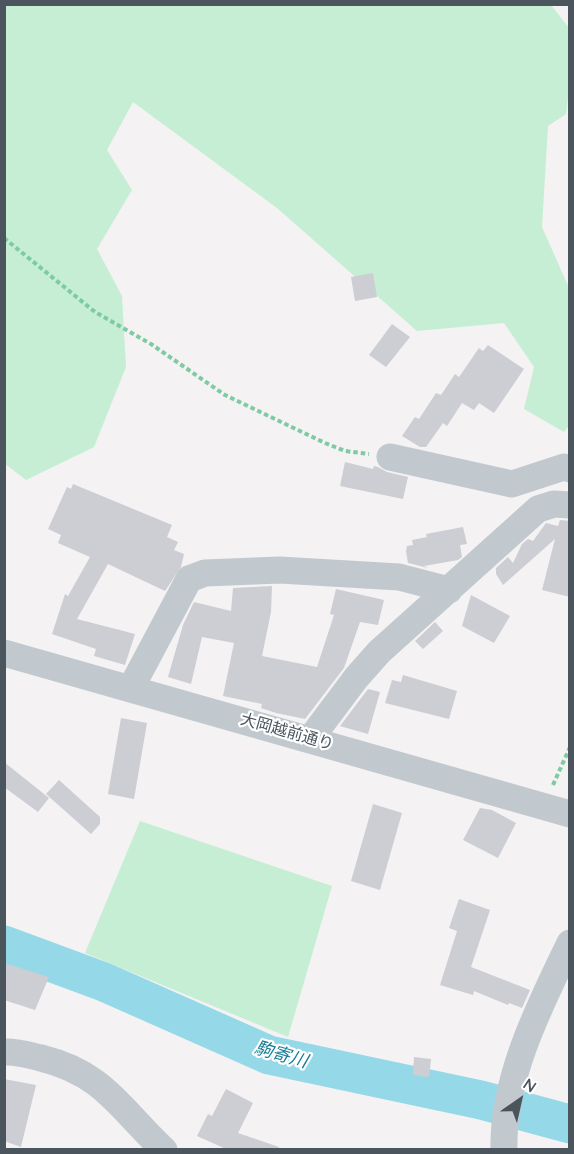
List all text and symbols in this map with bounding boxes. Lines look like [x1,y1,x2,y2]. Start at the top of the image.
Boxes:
street label: 大岡越前通り [238,710,336,754]
water label: 駒寄川 [252,1037,310,1073]
north arrow [490,1070,550,1130]
text: N [520,1073,541,1097]

